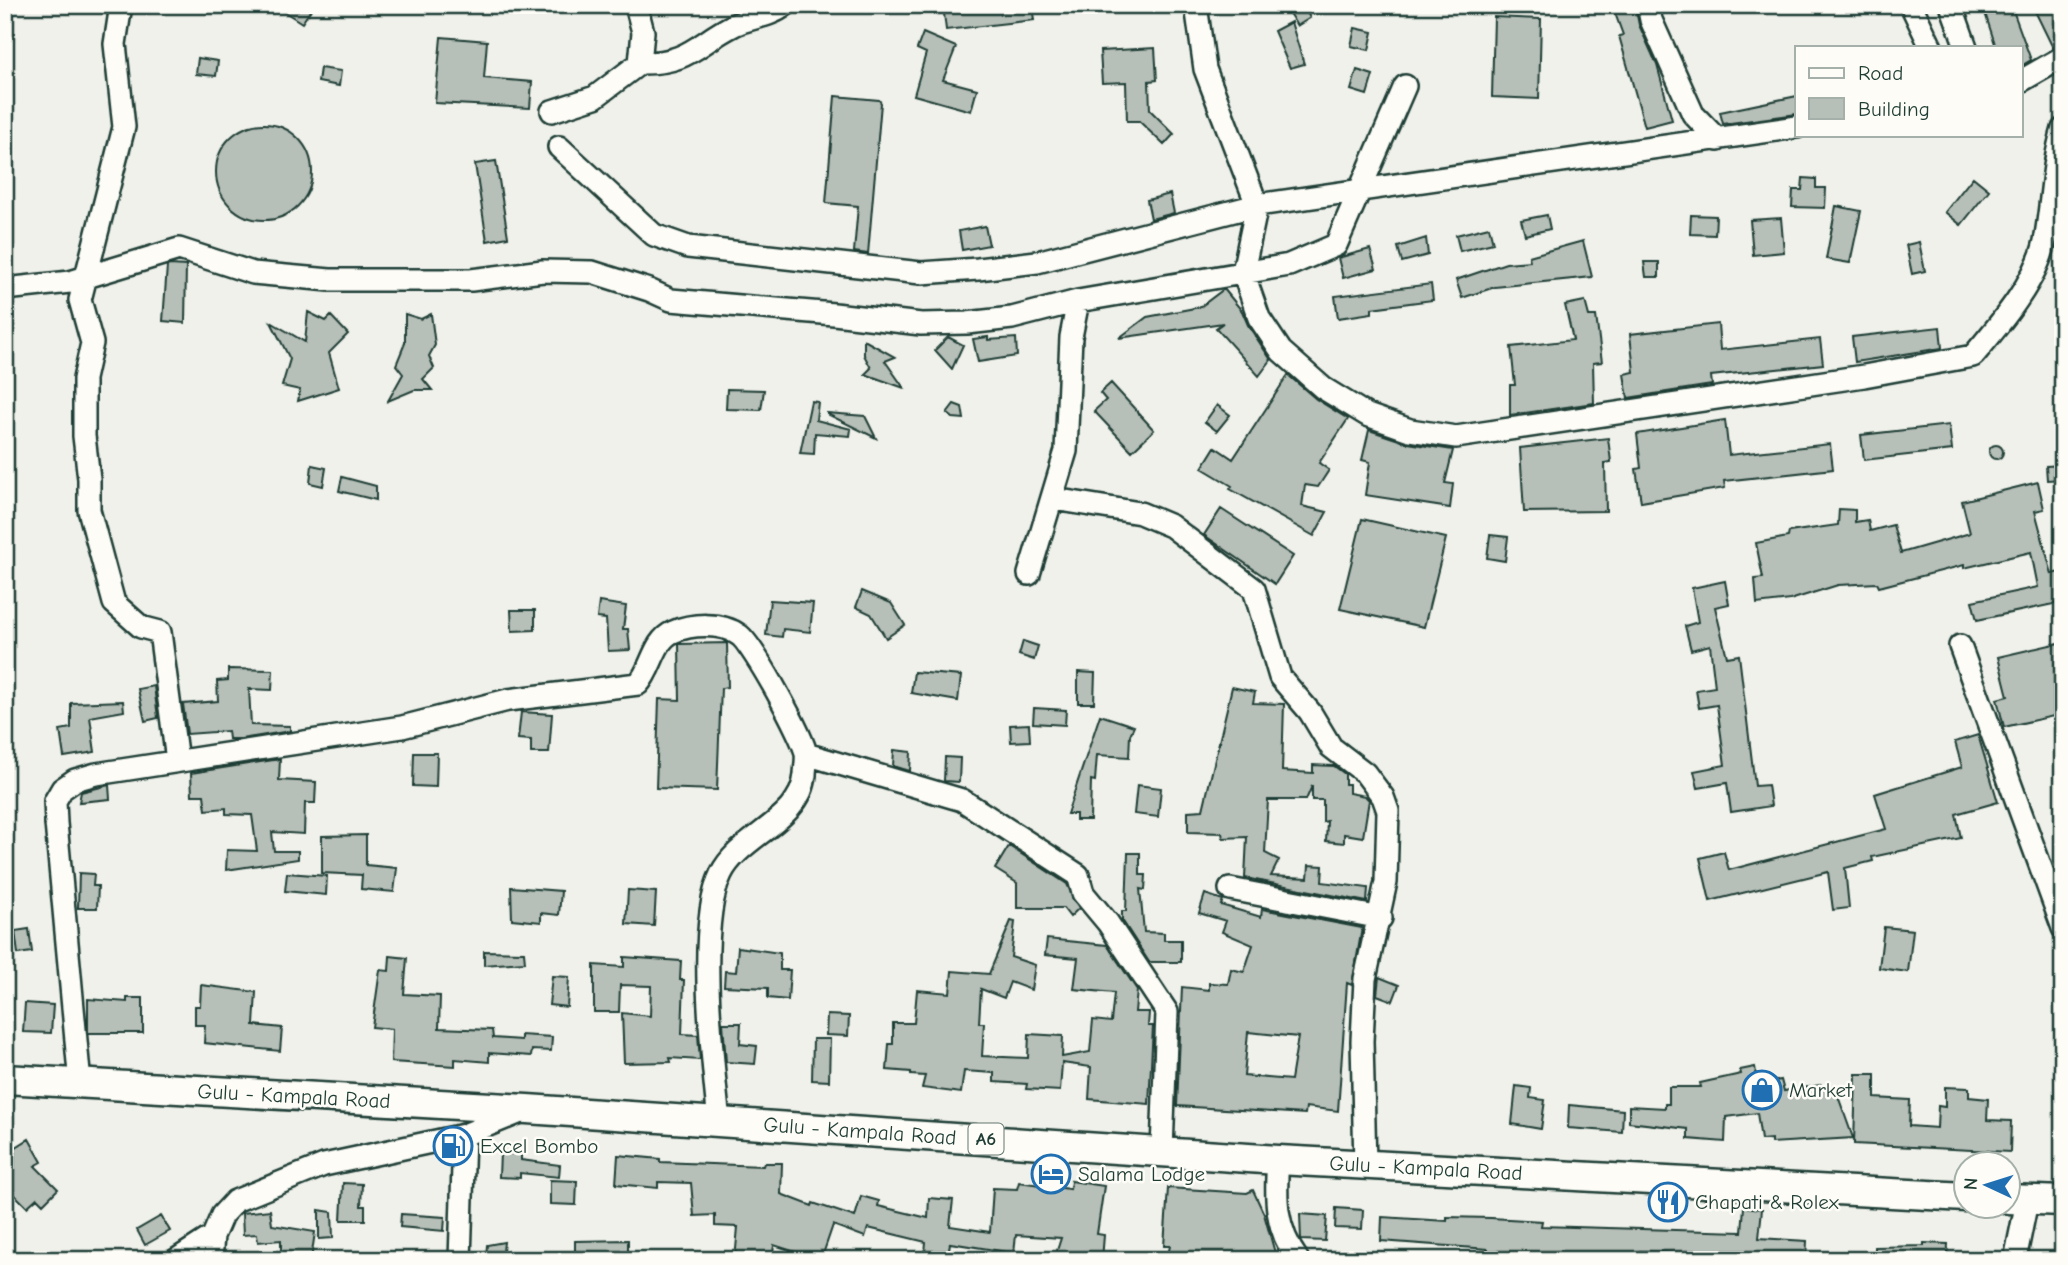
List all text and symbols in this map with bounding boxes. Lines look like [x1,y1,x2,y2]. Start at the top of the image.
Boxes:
legend [1795,46,2022,136]
text: Road [1858,61,1903,85]
text: Building [1858,97,1930,121]
shop icon: Market [1741,1069,1783,1111]
place label: Market [1789,1078,1853,1102]
street label: Gulu - Kampala Road [197,1079,391,1113]
street label: Gulu - Kampala Road [763,1112,957,1150]
road number: A6 [968,1124,1004,1154]
fuel station icon: Excel Bombo [432,1125,474,1167]
place label: Excel Bombo [480,1134,598,1158]
north arrow [1952,1150,2022,1220]
street label: Gulu - Kampala Road [1329,1151,1523,1185]
hotel icon: Salama Lodge [1030,1153,1072,1195]
place label: Salama Lodge [1078,1162,1205,1186]
text: N [1960,1177,1982,1191]
restaurant icon: Chapati & Rolex [1647,1181,1689,1223]
place label: Chapati & Rolex [1695,1190,1839,1214]

